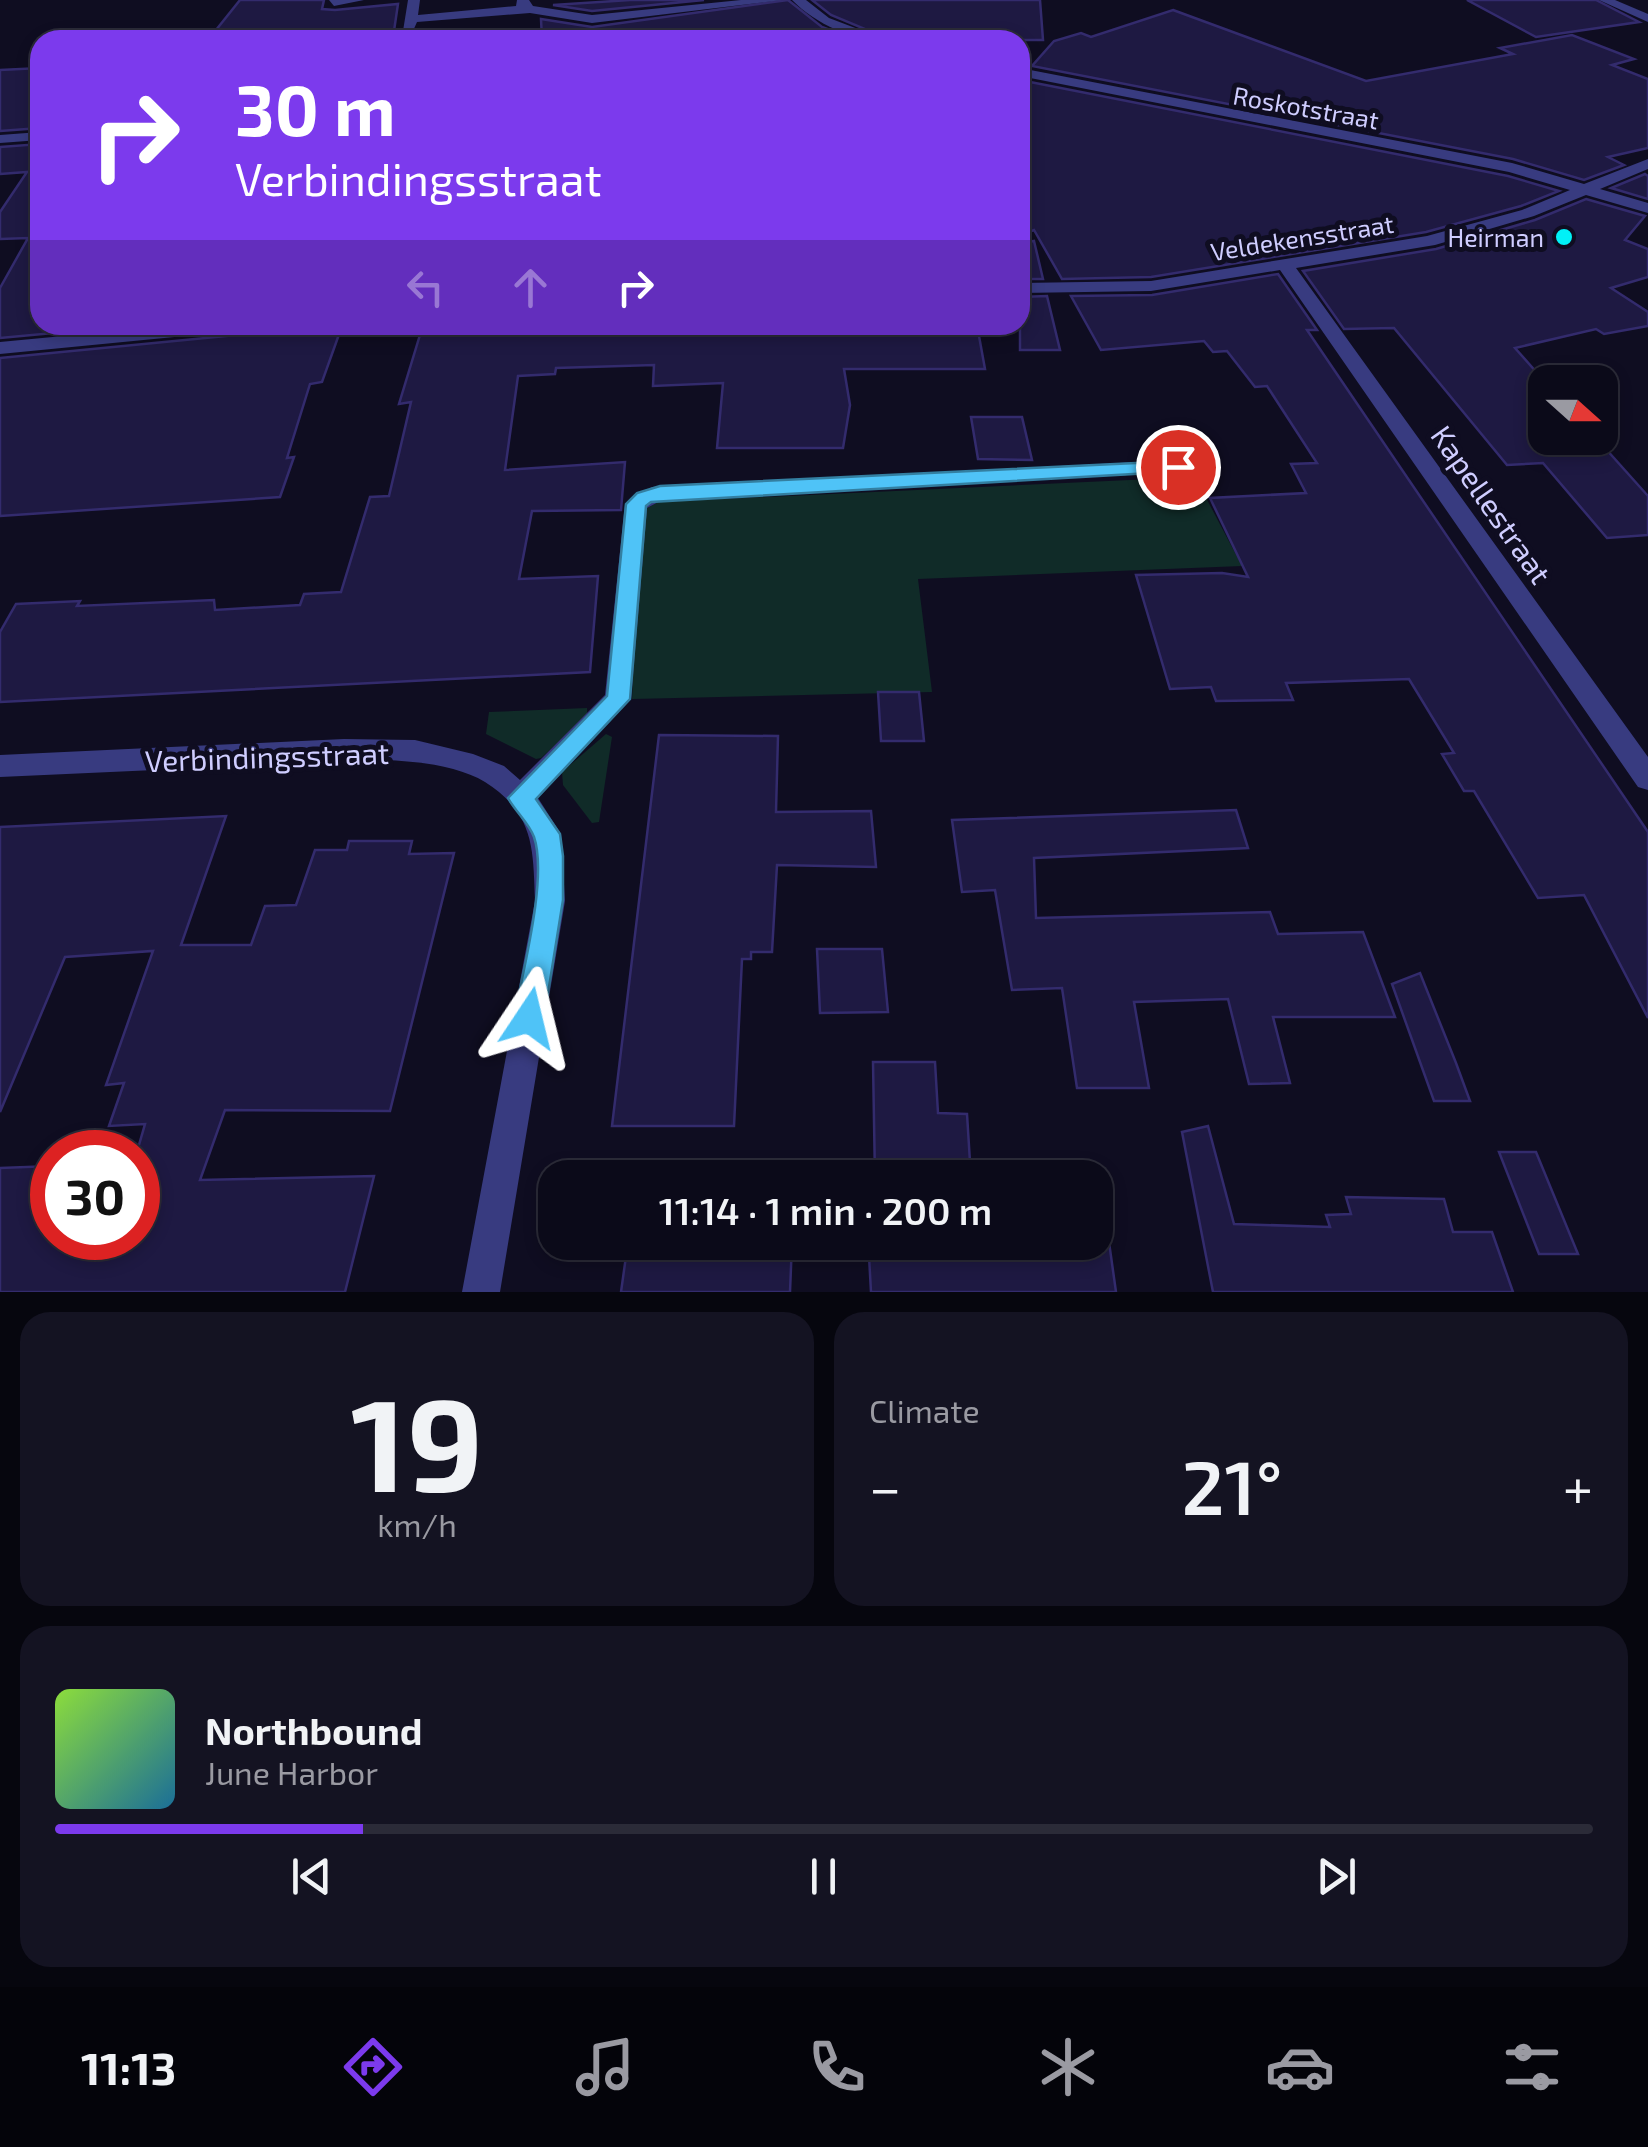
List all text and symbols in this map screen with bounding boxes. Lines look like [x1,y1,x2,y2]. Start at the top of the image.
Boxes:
text: 30 m [235,66,396,150]
icon: right [70,70,200,200]
street label: Roskotstraat [1231,79,1381,135]
text: Verbindingsstraat [235,151,602,205]
street label: Veldekensstraat [1208,208,1396,266]
place label: Heirman [1447,222,1544,252]
marker: Heirman [1553,226,1575,248]
icon: left [398,260,453,315]
icon: ahead [503,260,558,315]
icon: right [608,260,663,315]
north arrow [1528,365,1618,455]
map controls [1528,365,1618,455]
street label: Kapellestraat [1424,418,1560,590]
pin [1136,425,1221,510]
icon: arrive [1151,440,1206,495]
street label: Verbindingsstraat [144,734,390,778]
position arrow [477,966,581,1070]
speed limit sign: 30 [30,1130,160,1260]
text: 11:14 · 1 min · 200 m [659,1187,992,1233]
text: 19 [351,1362,483,1518]
text: Climate [869,1391,980,1429]
text: 21° [1182,1440,1282,1530]
text: − [869,1453,901,1519]
text: + [1563,1453,1593,1519]
text: km/h [377,1505,457,1543]
text: Northbound [205,1707,423,1753]
text: June Harbor [205,1753,378,1791]
icon: previous [284,1849,339,1904]
icon: pause [796,1849,851,1904]
icon: next [1309,1849,1364,1904]
icon: directions [338,2032,408,2102]
icon: music [570,2032,640,2102]
icon: phone [802,2032,872,2102]
icon: climate [1033,2032,1103,2102]
icon: car [1265,2032,1335,2102]
icon: filters [1497,2032,1567,2102]
text: 11:13 [81,2040,176,2094]

